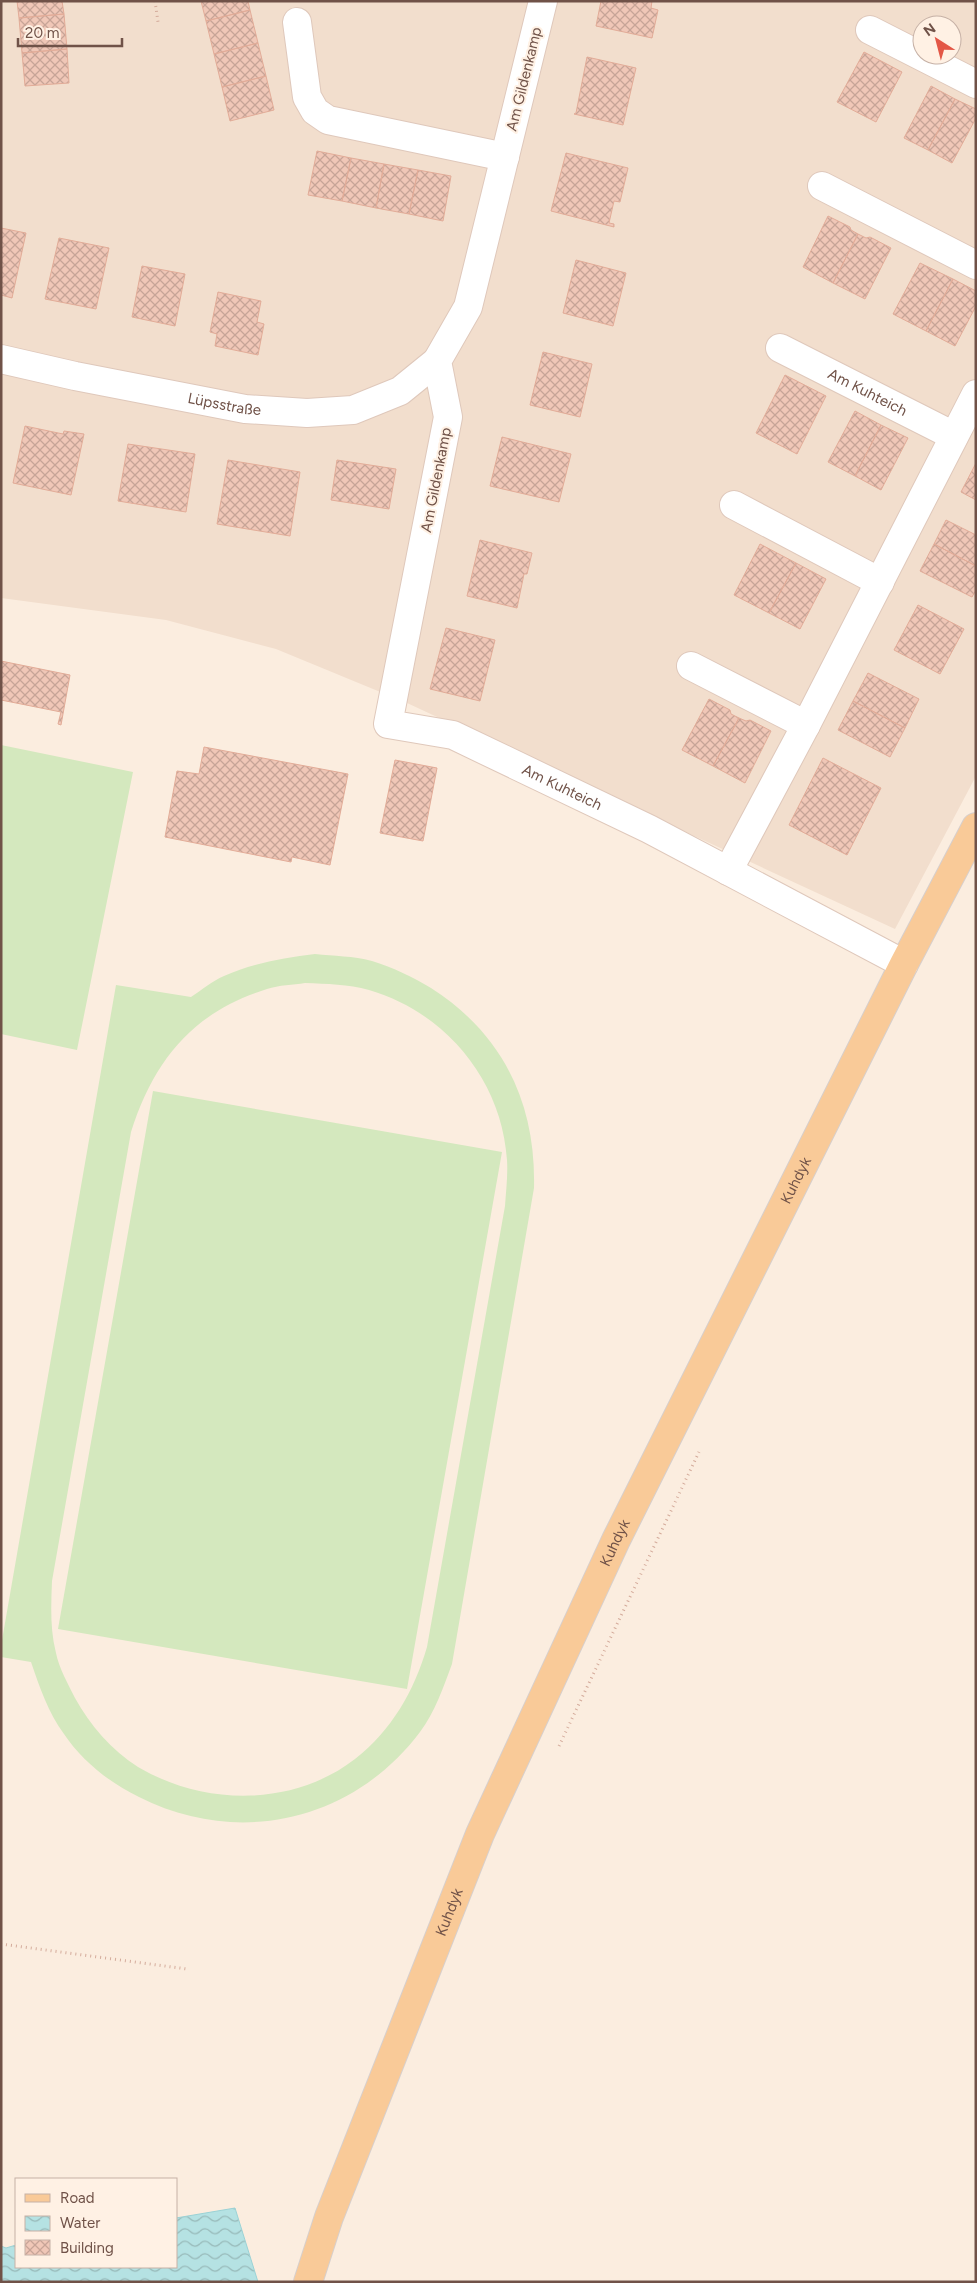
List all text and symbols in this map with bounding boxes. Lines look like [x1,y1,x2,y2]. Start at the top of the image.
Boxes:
scale bar [18,15,121,47]
north arrow [912,15,962,65]
text: N [920,20,939,40]
text: 20 m [25,24,59,42]
street label: Am Gildenkamp [502,25,546,133]
street label: Am Kuhteich [825,365,910,420]
street label: Lüpsstraße [186,389,262,419]
street label: Am Gildenkamp [417,426,455,534]
street label: Am Kuhteich [519,760,605,814]
street label: Kuhdyk [777,1153,815,1207]
street label: Kuhdyk [596,1516,634,1569]
street label: Kuhdyk [432,1885,467,1939]
legend [15,2178,178,2268]
text: Road [60,2189,95,2207]
text: Water [60,2214,100,2232]
text: Building [60,2239,114,2257]

